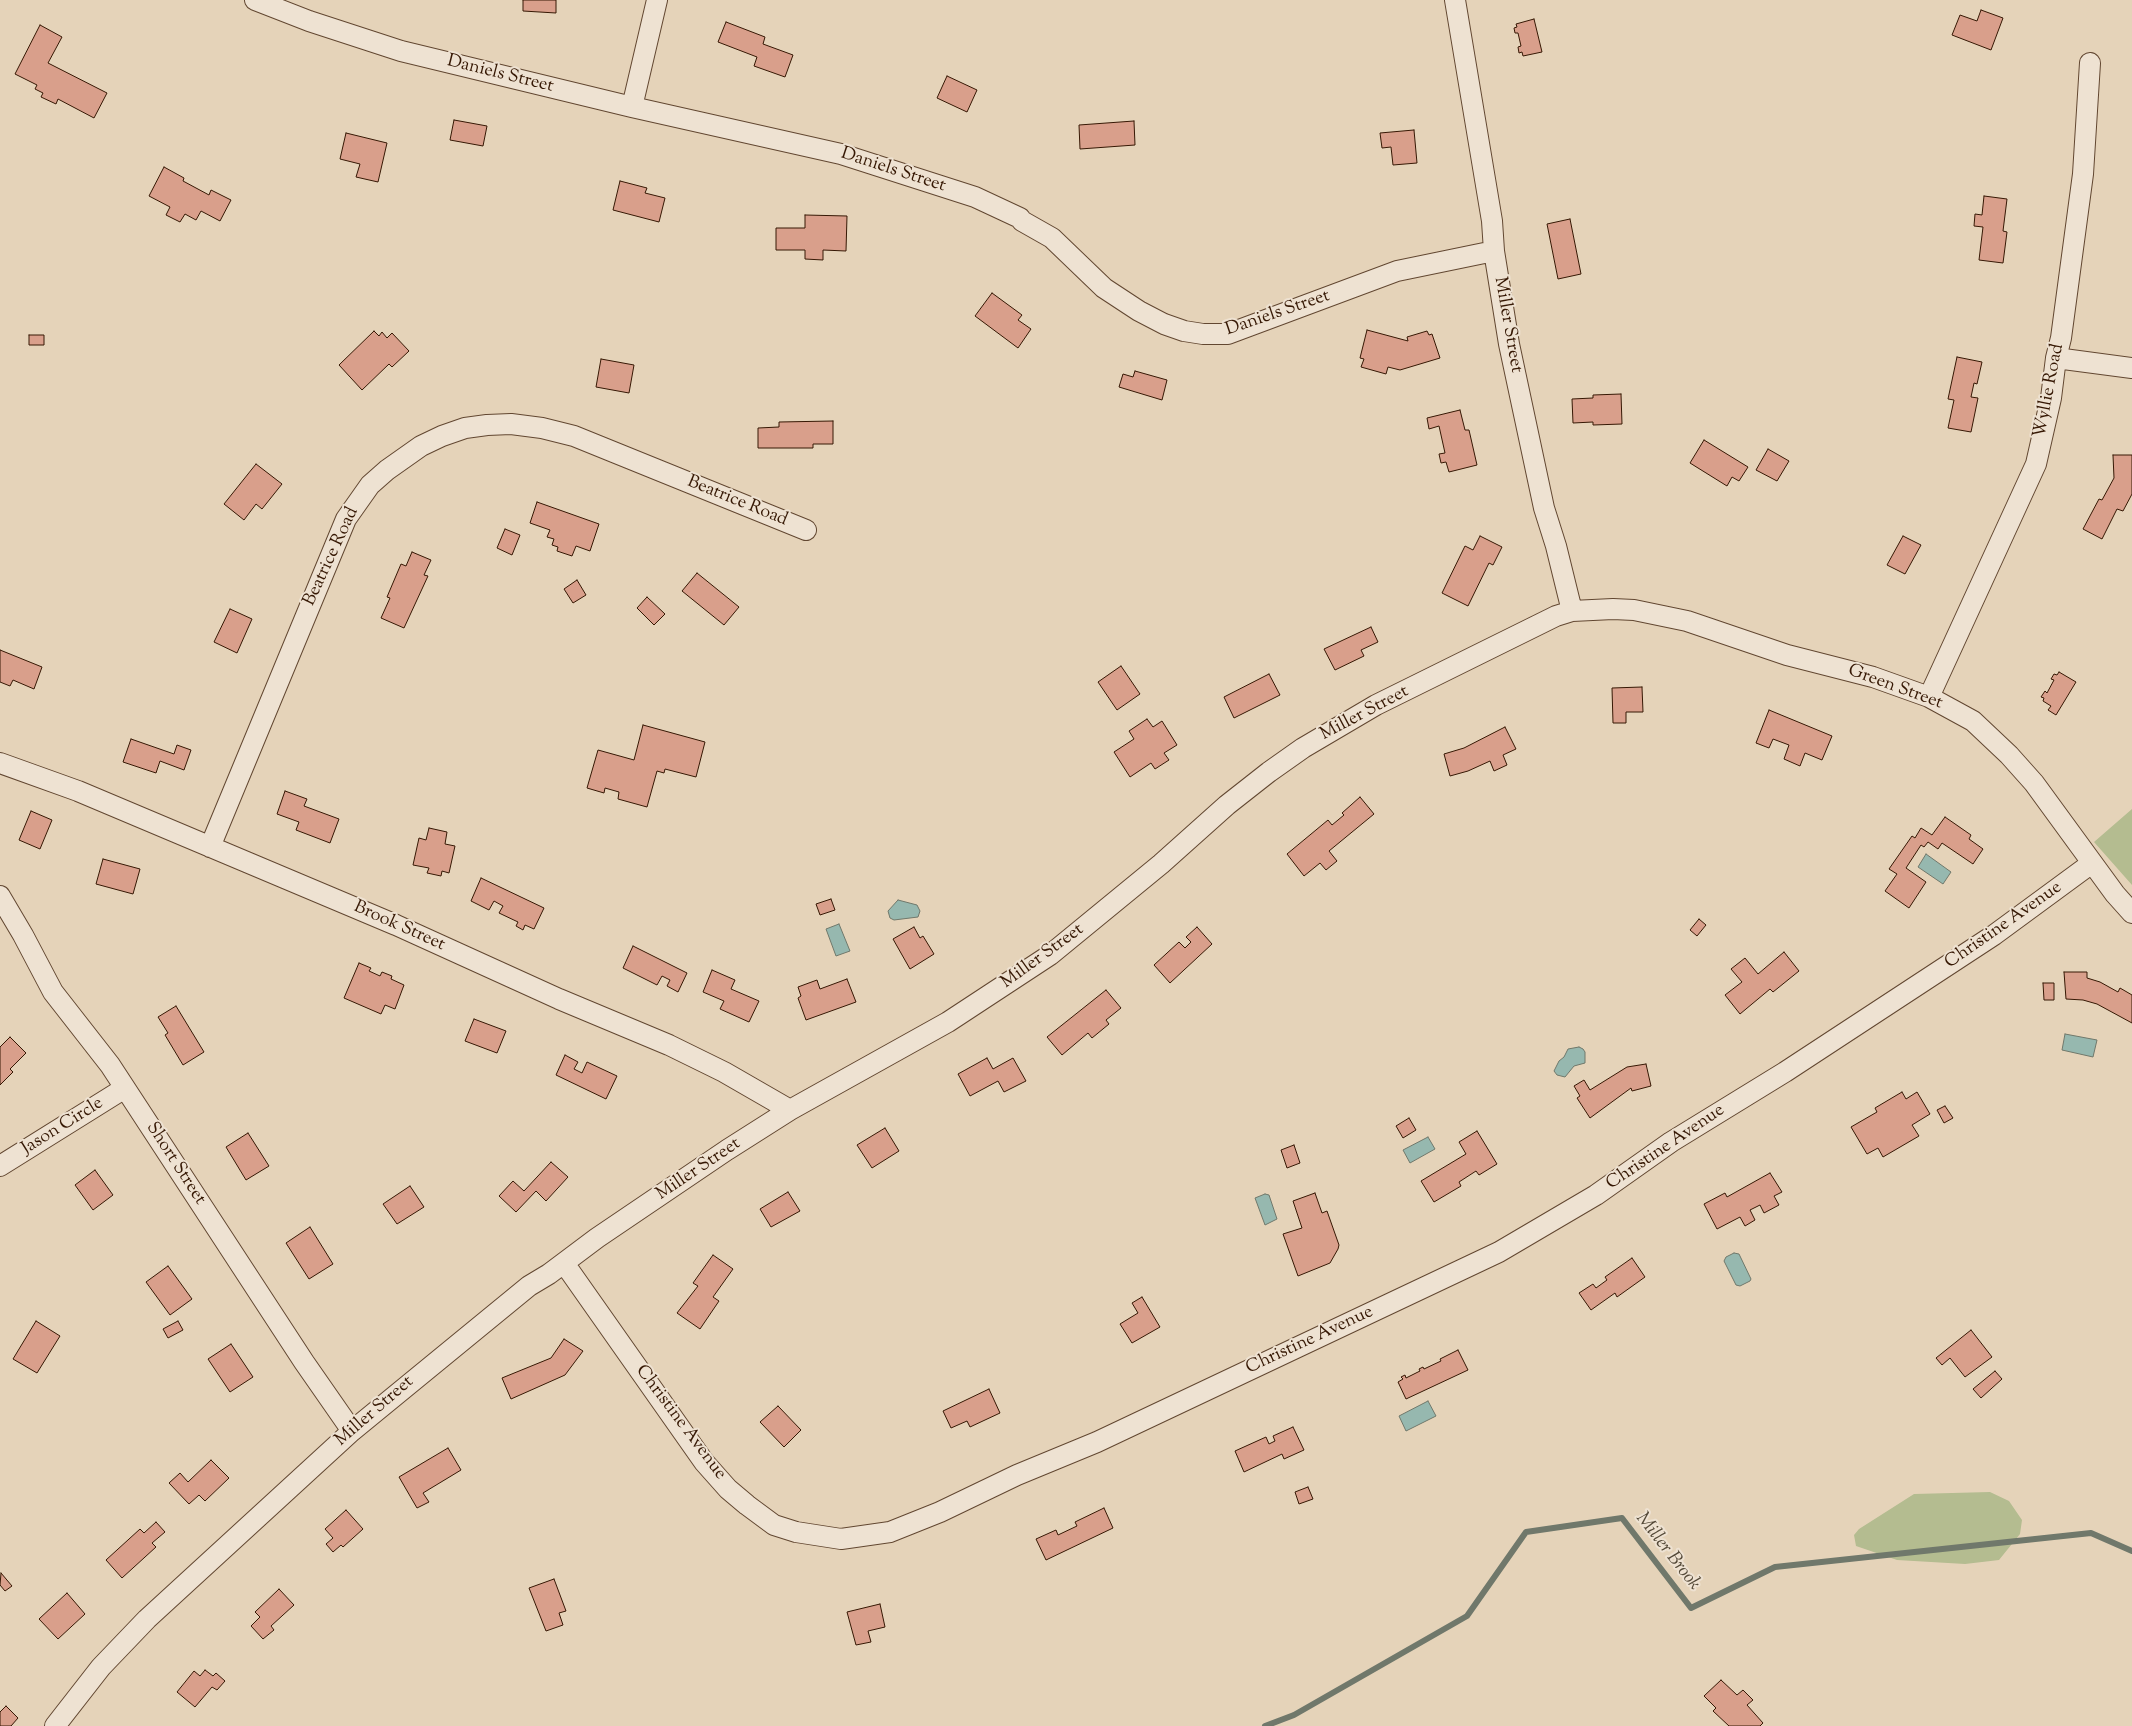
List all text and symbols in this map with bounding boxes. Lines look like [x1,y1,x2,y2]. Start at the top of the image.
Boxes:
street label: Daniels Street [445,51,555,99]
street label: Daniels Street [838,144,948,198]
street label: Miller Street [1488,275,1526,375]
street label: Daniels Street [1223,286,1333,342]
street label: Wyllie Road [2030,342,2070,440]
street label: Beatrice Road [684,472,790,532]
street label: Beatrice Road [300,504,364,610]
street label: Green Street [1845,661,1945,715]
street label: Miller Street [1317,682,1413,746]
street label: Christine Avenue [1941,878,2067,974]
street label: Brook Street [350,897,448,957]
street label: Miller Street [997,920,1089,994]
street label: Jason Circle [18,1093,108,1161]
street label: Christine Avenue [1603,1100,1729,1196]
street label: Short Street [140,1119,210,1209]
street label: Miller Street [653,1134,745,1206]
street label: Christine Avenue [1243,1302,1377,1380]
street label: Christine Avenue [630,1361,730,1485]
street label: Miller Street [331,1372,419,1452]
water label: Miller Brook [1629,1508,1705,1596]

